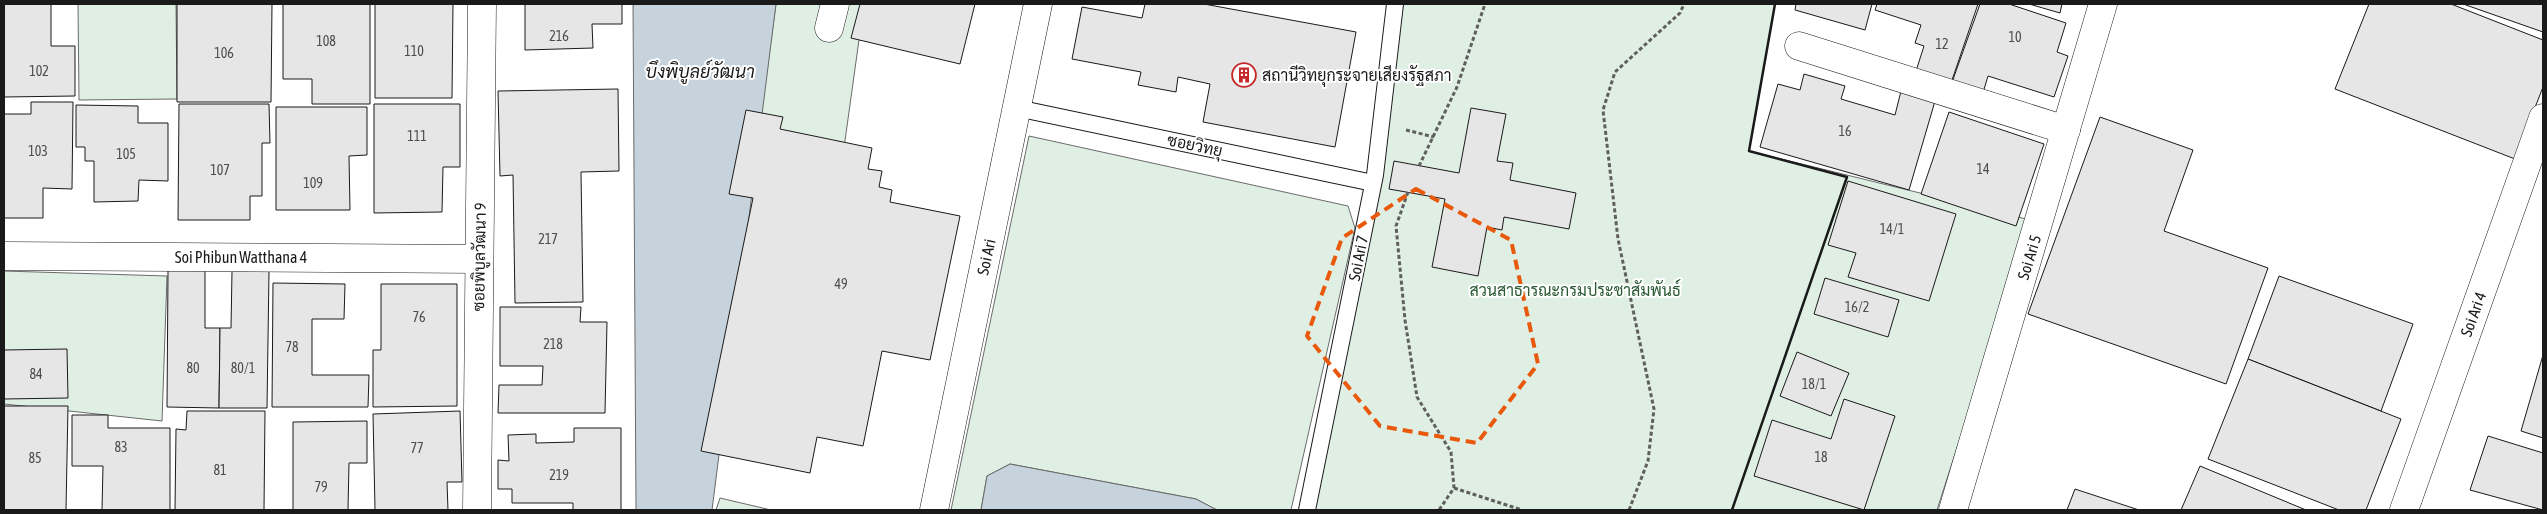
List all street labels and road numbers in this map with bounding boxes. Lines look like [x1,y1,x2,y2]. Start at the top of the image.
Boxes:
street label: ซอยวิทยุ [1165,130,1224,163]
street label: ซอยพิบูลวัฒนา 9 [468,202,492,312]
street label: Soi Ari 5 [2014,232,2044,282]
street label: Soi Ari 7 [1345,234,1371,282]
street label: Soi Ari [973,237,999,277]
street label: Soi Phibun Watthana 4 [175,248,307,266]
street label: Soi Ari 4 [2457,289,2489,339]

